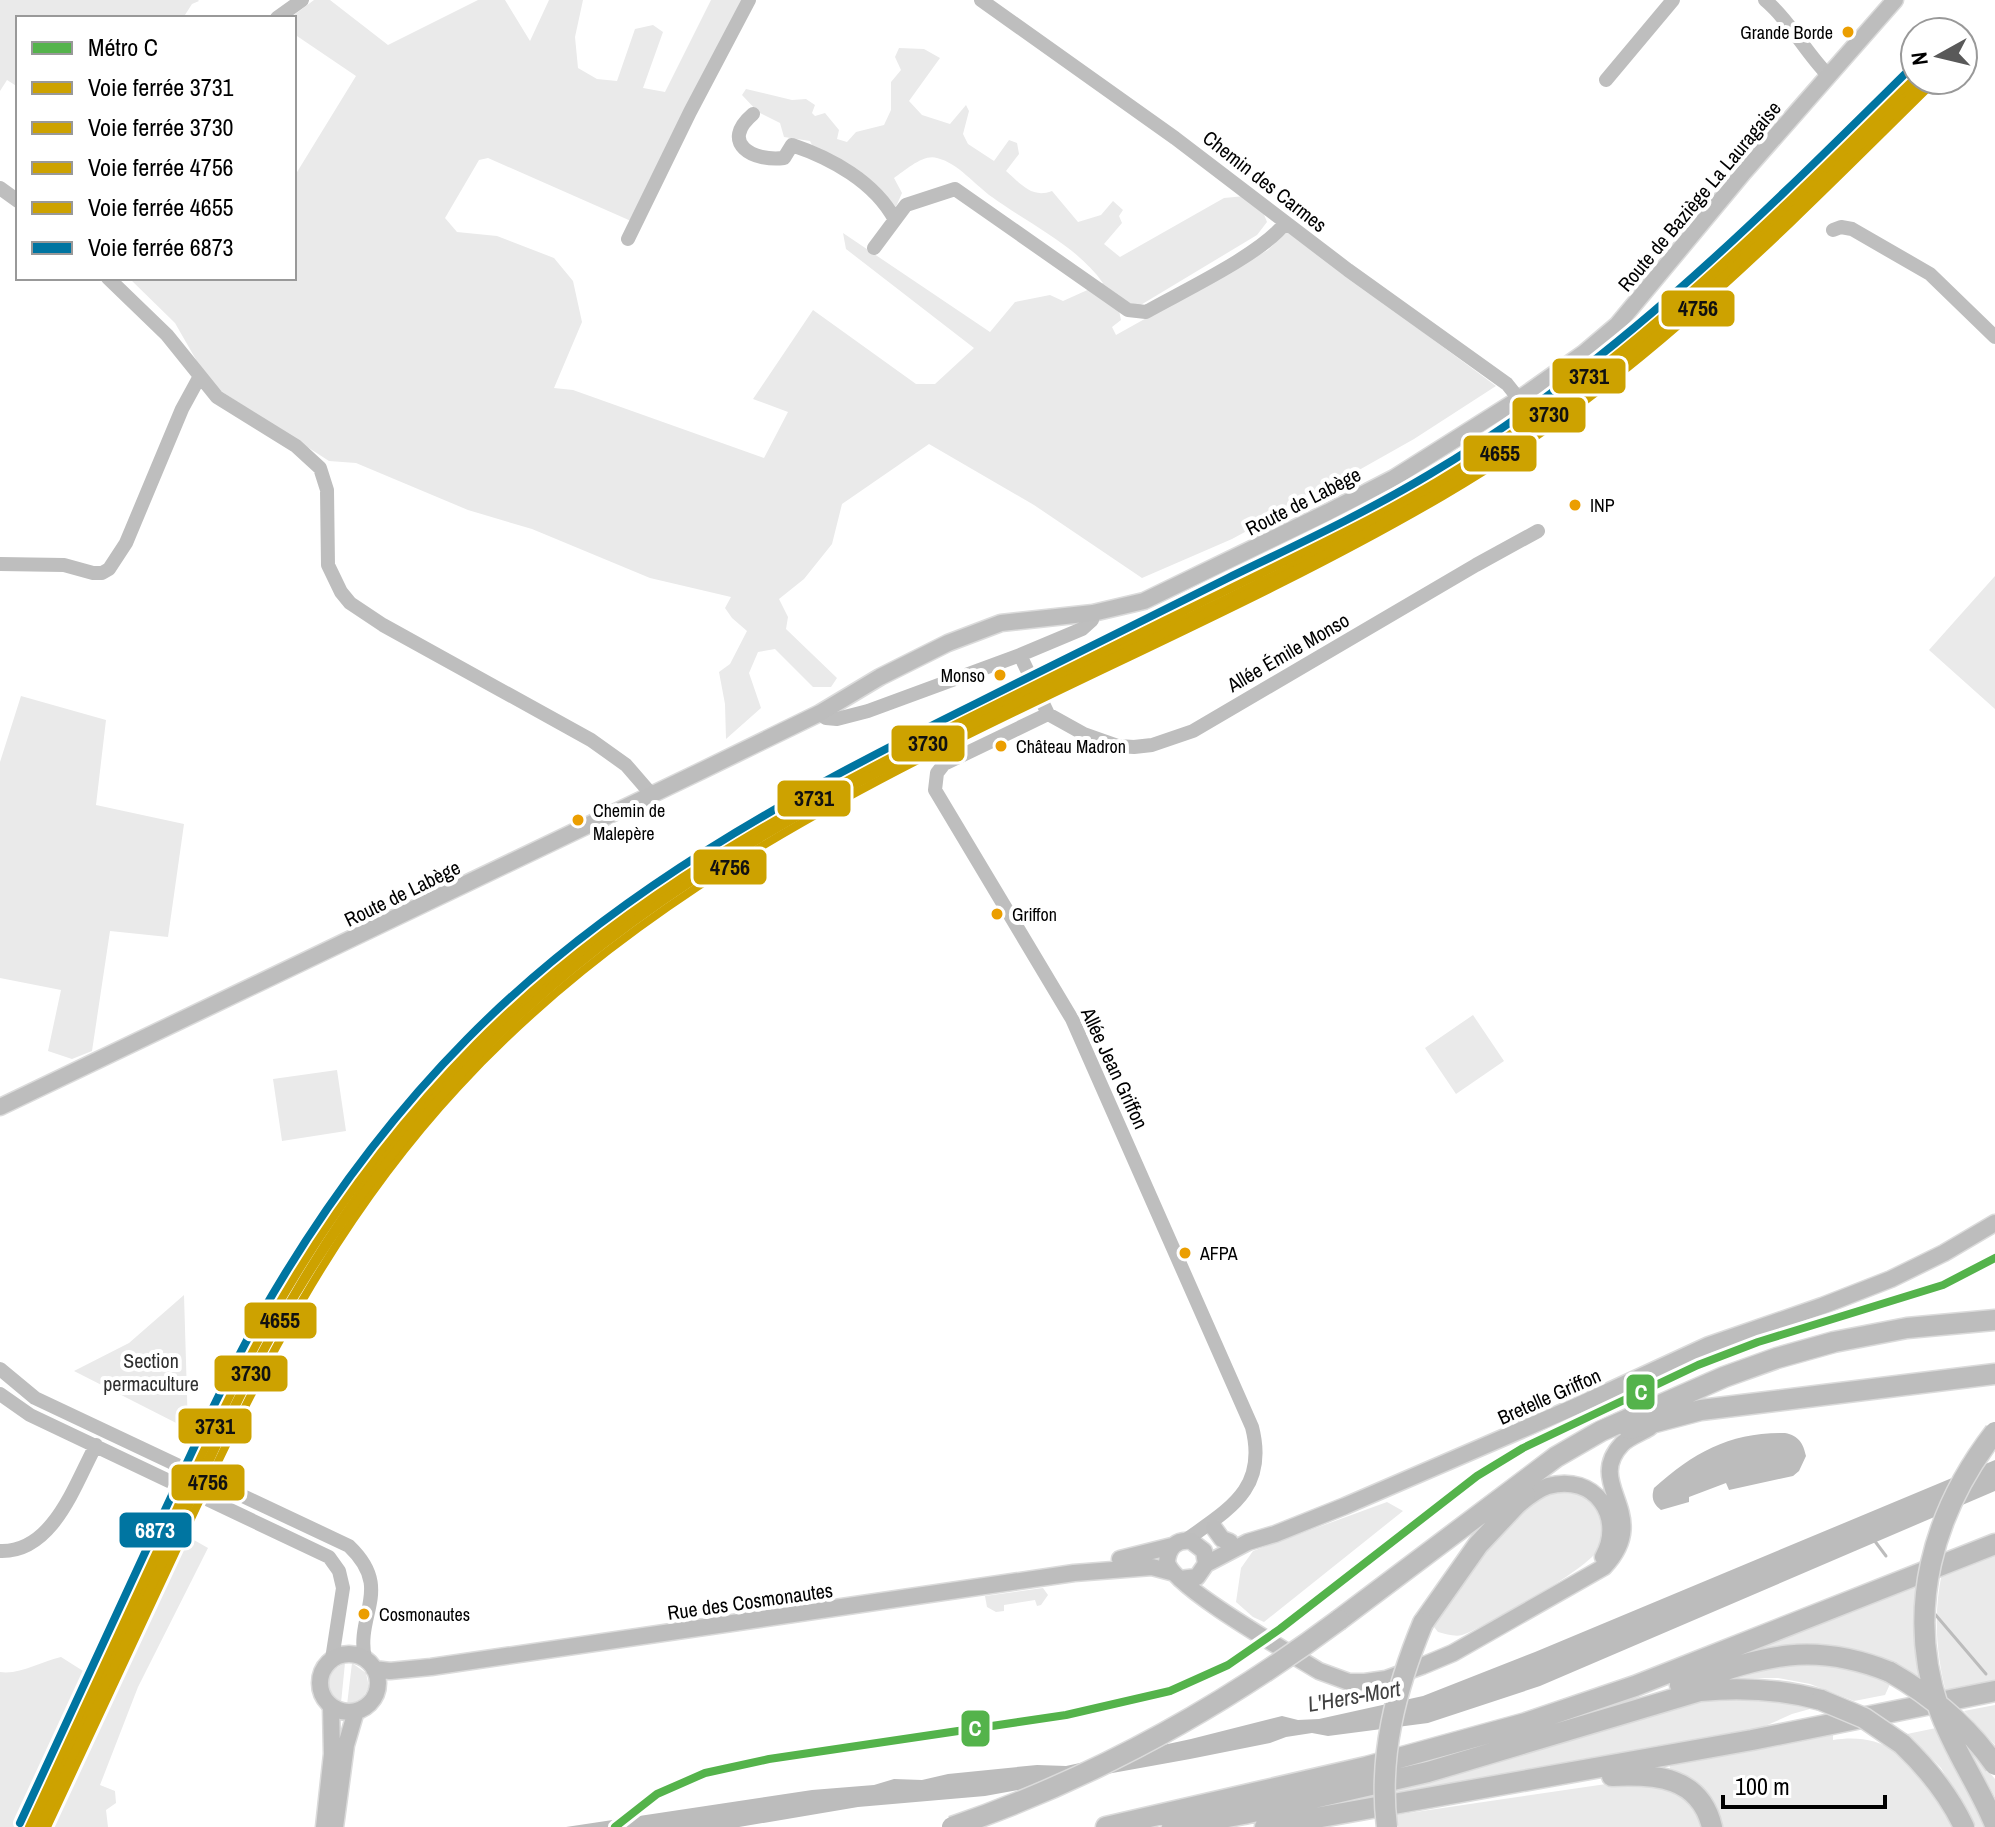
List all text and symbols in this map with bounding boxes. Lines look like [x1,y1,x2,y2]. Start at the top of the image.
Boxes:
legend [16,16,296,280]
north arrow [1899,16,1979,96]
place label: Grande Borde [1740,20,1833,45]
marker: Grande Borde [1840,24,1856,40]
text: Métro C [88,31,158,63]
text: N [1903,50,1935,67]
text: Voie ferrée 3731 [88,71,234,103]
street label: Route de Baziège La Lauragaise [1611,95,1787,297]
text: Voie ferrée 3730 [88,111,234,143]
street label: Chemin des Carmes [1197,124,1333,238]
text: Voie ferrée 4756 [88,151,234,183]
text: Voie ferrée 4655 [88,191,234,223]
text: Voie ferrée 6873 [88,231,234,263]
line badge: 4756 [1660,289,1736,328]
text: 4756 [1678,293,1718,323]
line badge: 3731 [1551,357,1627,395]
text: 3731 [1569,361,1610,391]
line badge: 3730 [1511,396,1587,434]
text: 3730 [1529,399,1569,429]
line badge: 4655 [1462,434,1538,473]
text: 4655 [1480,438,1520,468]
street label: Route de Labège [1241,460,1365,542]
place label: INP [1590,493,1615,518]
marker: INP [1567,497,1583,513]
street label: Allée Émile Monso [1221,606,1354,698]
place label: Monso [941,663,985,688]
marker: Monso [992,667,1008,683]
line badge: 3730 [890,724,966,763]
text: 3730 [908,728,948,758]
place label: Château Madron [1016,734,1126,759]
marker: Château Madron [993,738,1009,754]
line badge: 3731 [776,779,852,818]
text: 3731 [794,783,835,813]
place label: Chemin de Malepère [593,798,665,846]
marker: Chemin de Malepère [570,812,586,828]
line badge: 4756 [692,848,768,886]
text: 4756 [710,852,750,882]
street label: Route de Labège [340,853,464,933]
place label: Griffon [1012,902,1057,927]
marker: Griffon [989,906,1005,922]
street label: Allée Jean Griffon [1075,1002,1155,1133]
place label: AFPA [1199,1241,1238,1266]
marker: AFPA [1177,1245,1193,1261]
line badge: 4655 [243,1301,318,1340]
text: 4655 [260,1305,300,1335]
park label: Section permaculture [103,1347,199,1397]
line badge: 3730 [213,1354,289,1393]
text: 3730 [231,1358,271,1388]
street label: Bretelle Griffon [1493,1361,1605,1431]
line badge: C [1625,1373,1656,1411]
text: C [1634,1377,1648,1407]
line badge: 3731 [177,1407,253,1445]
text: 3731 [195,1411,236,1441]
line badge: 4756 [170,1463,246,1502]
text: 4756 [188,1467,228,1497]
line badge: 6873 [118,1511,193,1549]
text: 6873 [135,1515,175,1545]
street label: Rue des Cosmonautes [666,1576,834,1626]
place label: Cosmonautes [379,1602,470,1627]
marker: Cosmonautes [356,1606,372,1622]
water label: L'Hers-Mort [1305,1673,1404,1719]
line badge: C [960,1709,991,1748]
text: C [968,1713,982,1743]
scale bar [1723,1759,1885,1809]
text: 100 m [1735,1770,1790,1802]

